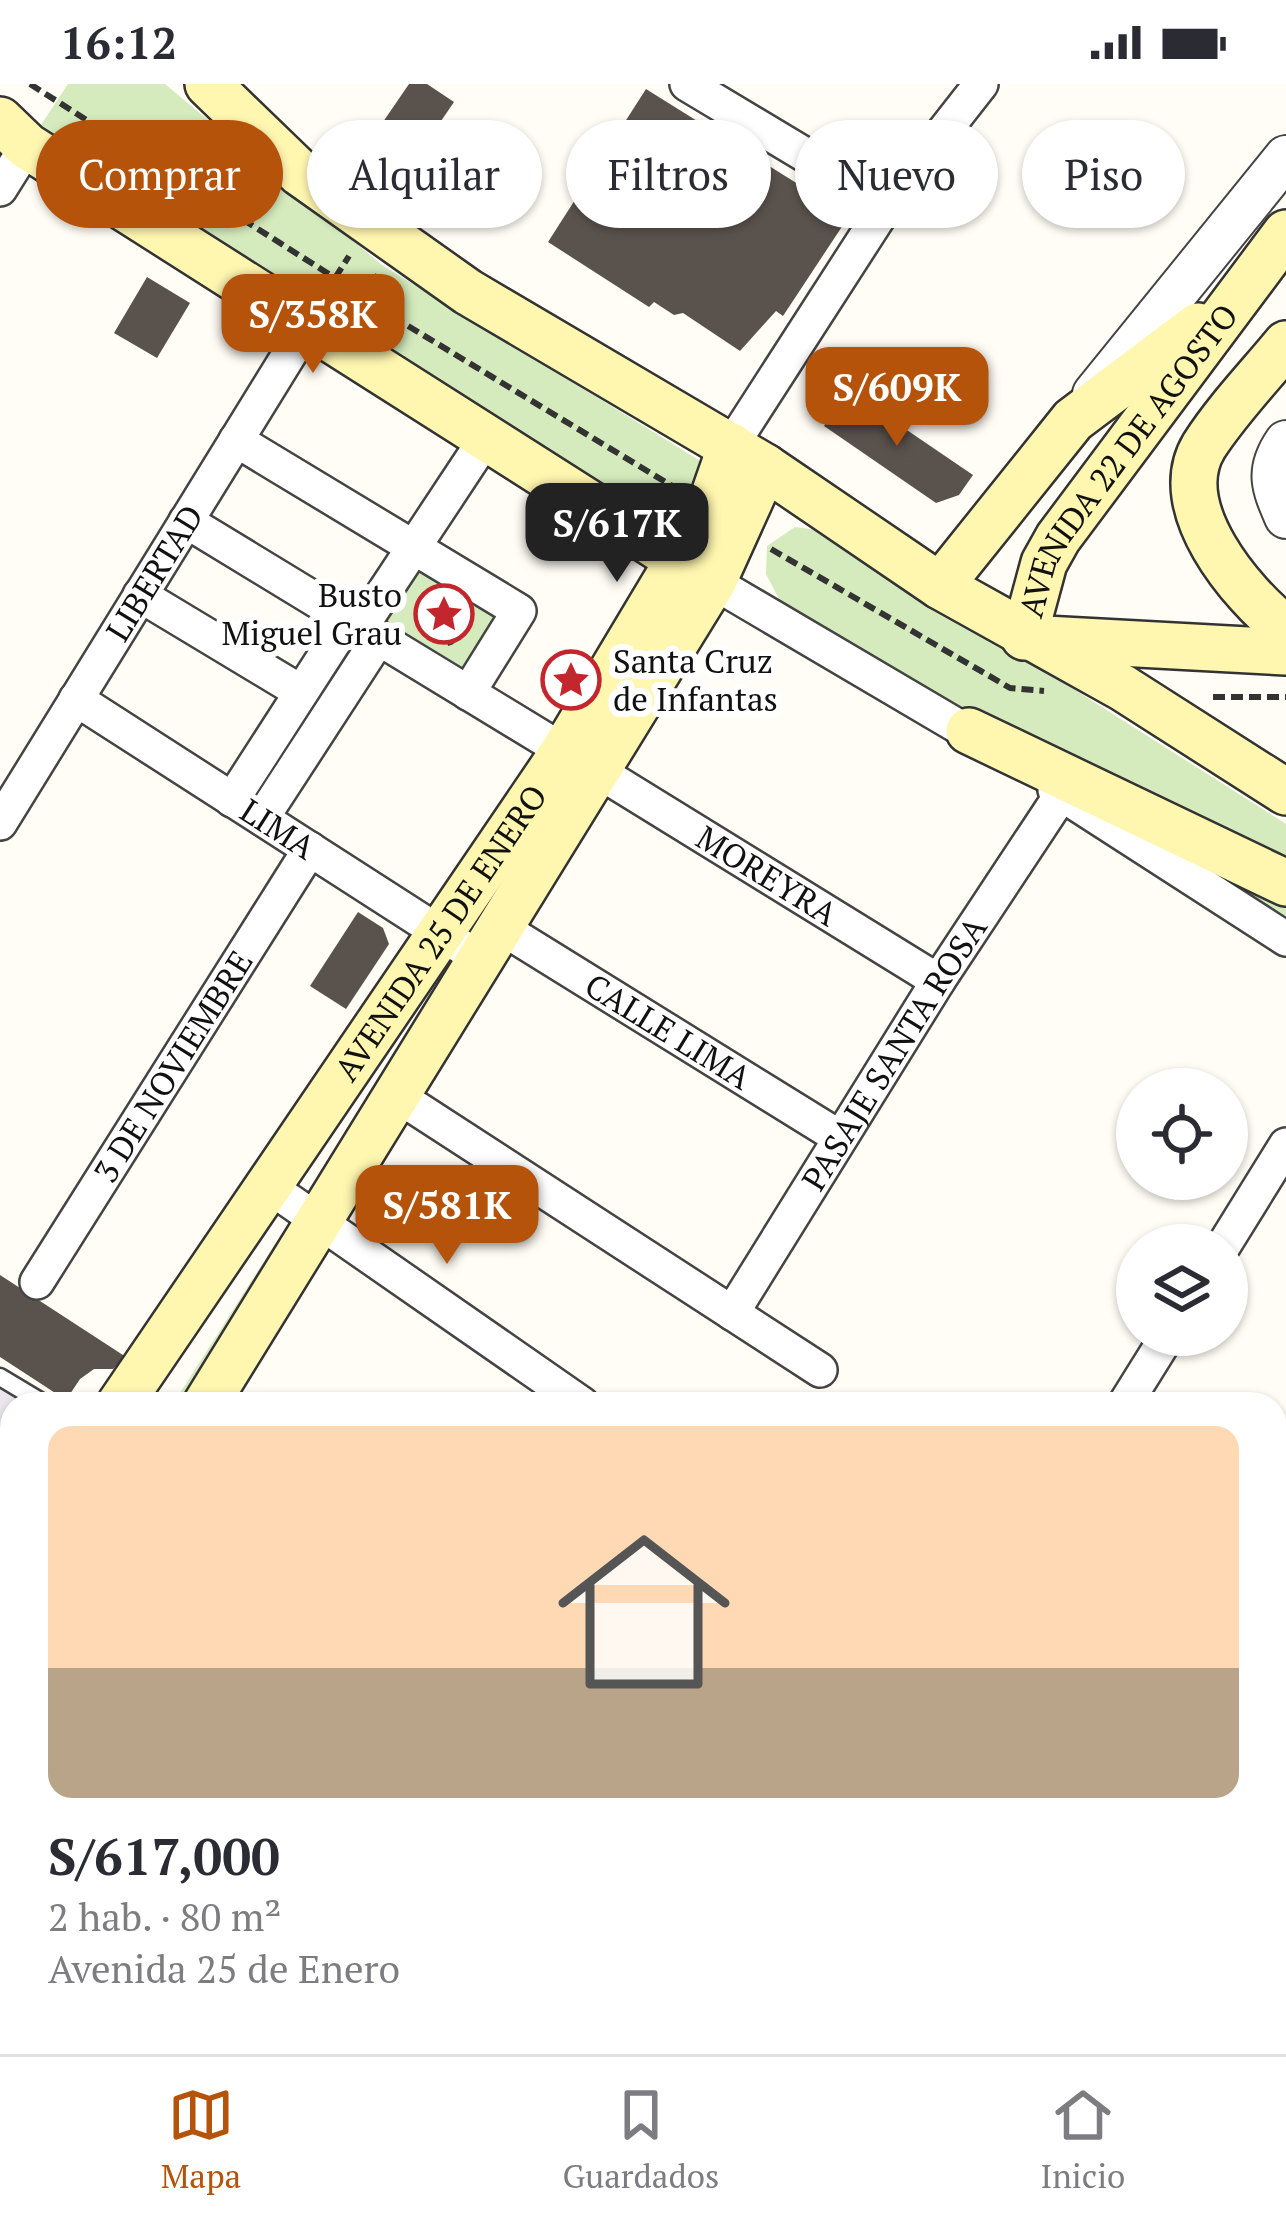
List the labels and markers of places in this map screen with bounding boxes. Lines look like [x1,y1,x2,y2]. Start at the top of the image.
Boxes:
pin: S/358K [215,274,411,376]
pin: S/609K [799,347,995,449]
pin: S/617K [519,483,715,585]
place label: Busto Miguel Grau [222,573,402,654]
place icon: Busto Miguel Grau [413,583,475,645]
place label: Santa Cruz de Infantas [613,639,778,720]
place icon: Santa Cruz de Infantas [540,649,602,711]
pin: S/581K [349,1165,545,1267]

